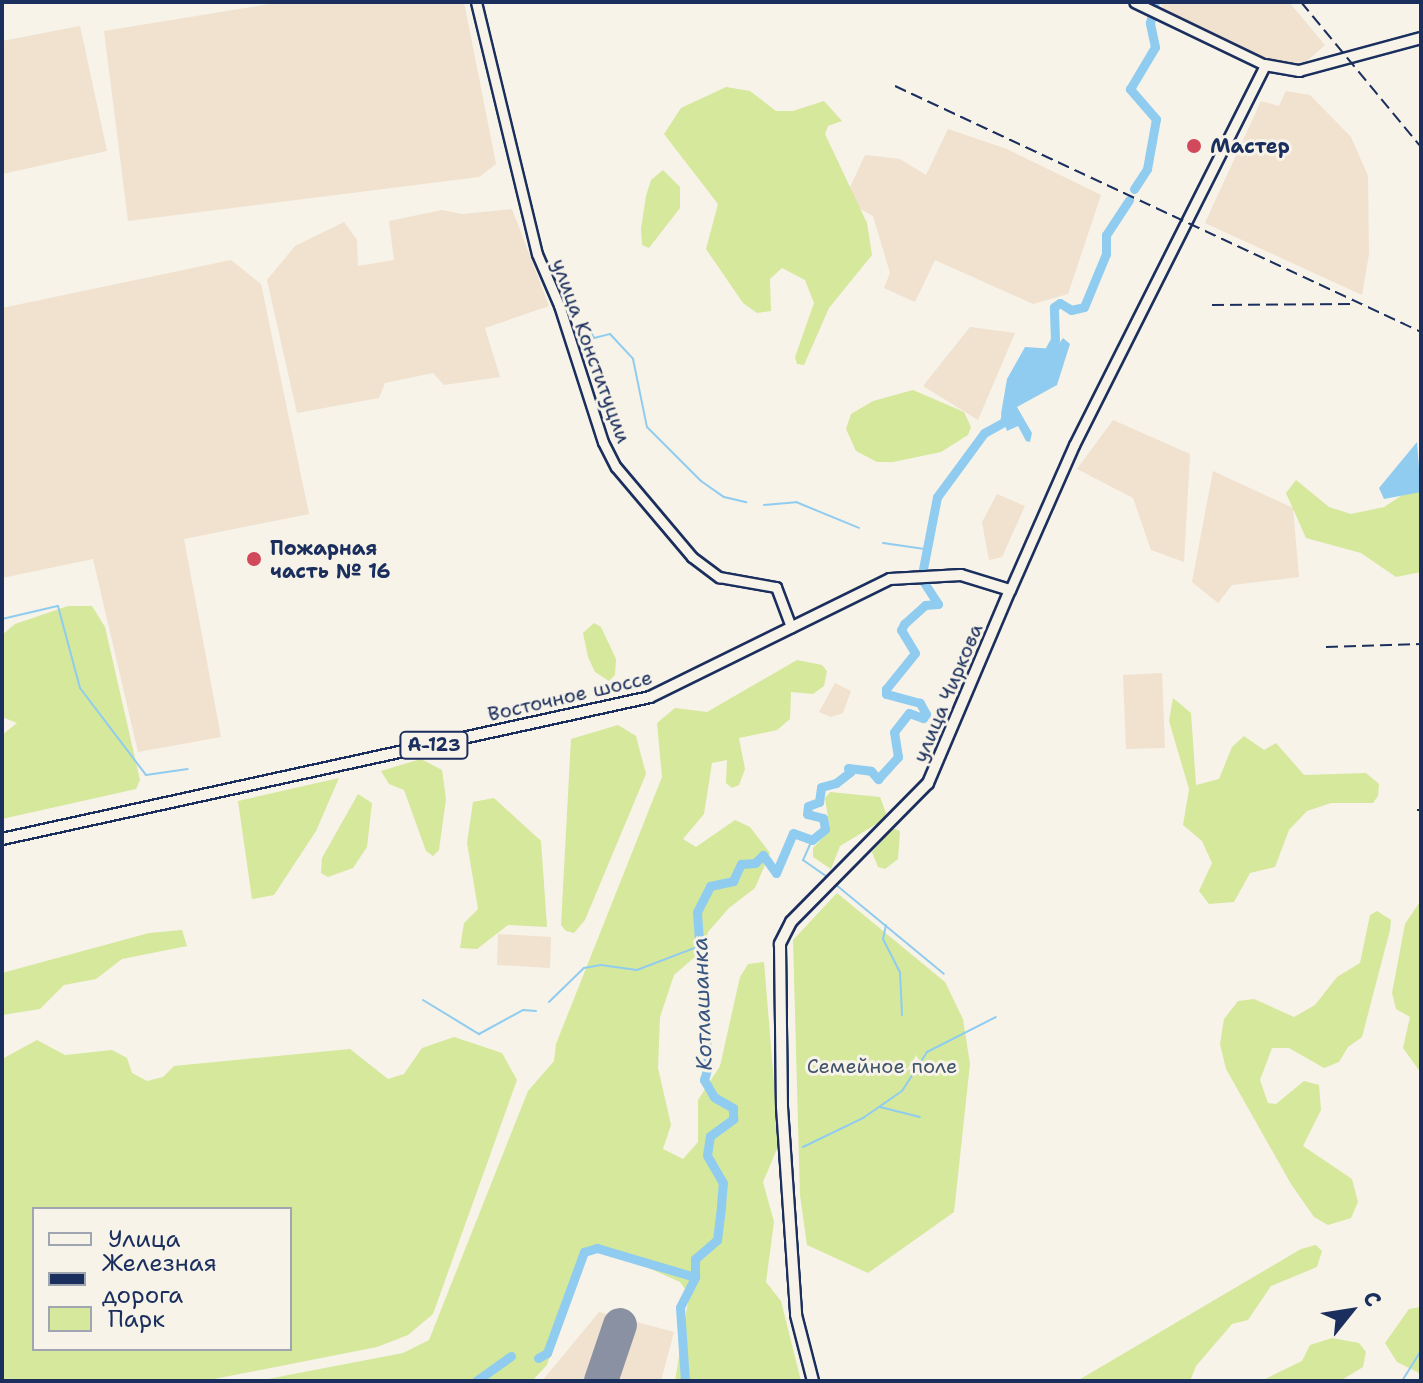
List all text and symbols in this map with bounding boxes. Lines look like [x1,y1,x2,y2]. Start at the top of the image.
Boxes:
place label: Мастер [1210,134,1290,158]
marker: Мастер [1185,137,1203,155]
street label: улица Конституции [546,256,636,446]
place label: Пожарная часть № 16 [270,536,391,583]
marker: Пожарная часть № 16 [245,550,263,568]
street label: улица Чиркова [908,620,988,766]
street label: Восточное шоссе [485,665,655,727]
road number: А-123 [398,731,470,759]
water label: Котлашанка [686,937,718,1071]
park label: Семейное поле [807,1054,957,1078]
legend [32,1207,292,1351]
text: Улица [108,1223,181,1255]
text: Железная дорога [102,1247,217,1311]
north arrow [1311,1271,1391,1351]
text: С [1356,1286,1388,1312]
text: Парк [108,1303,165,1335]

